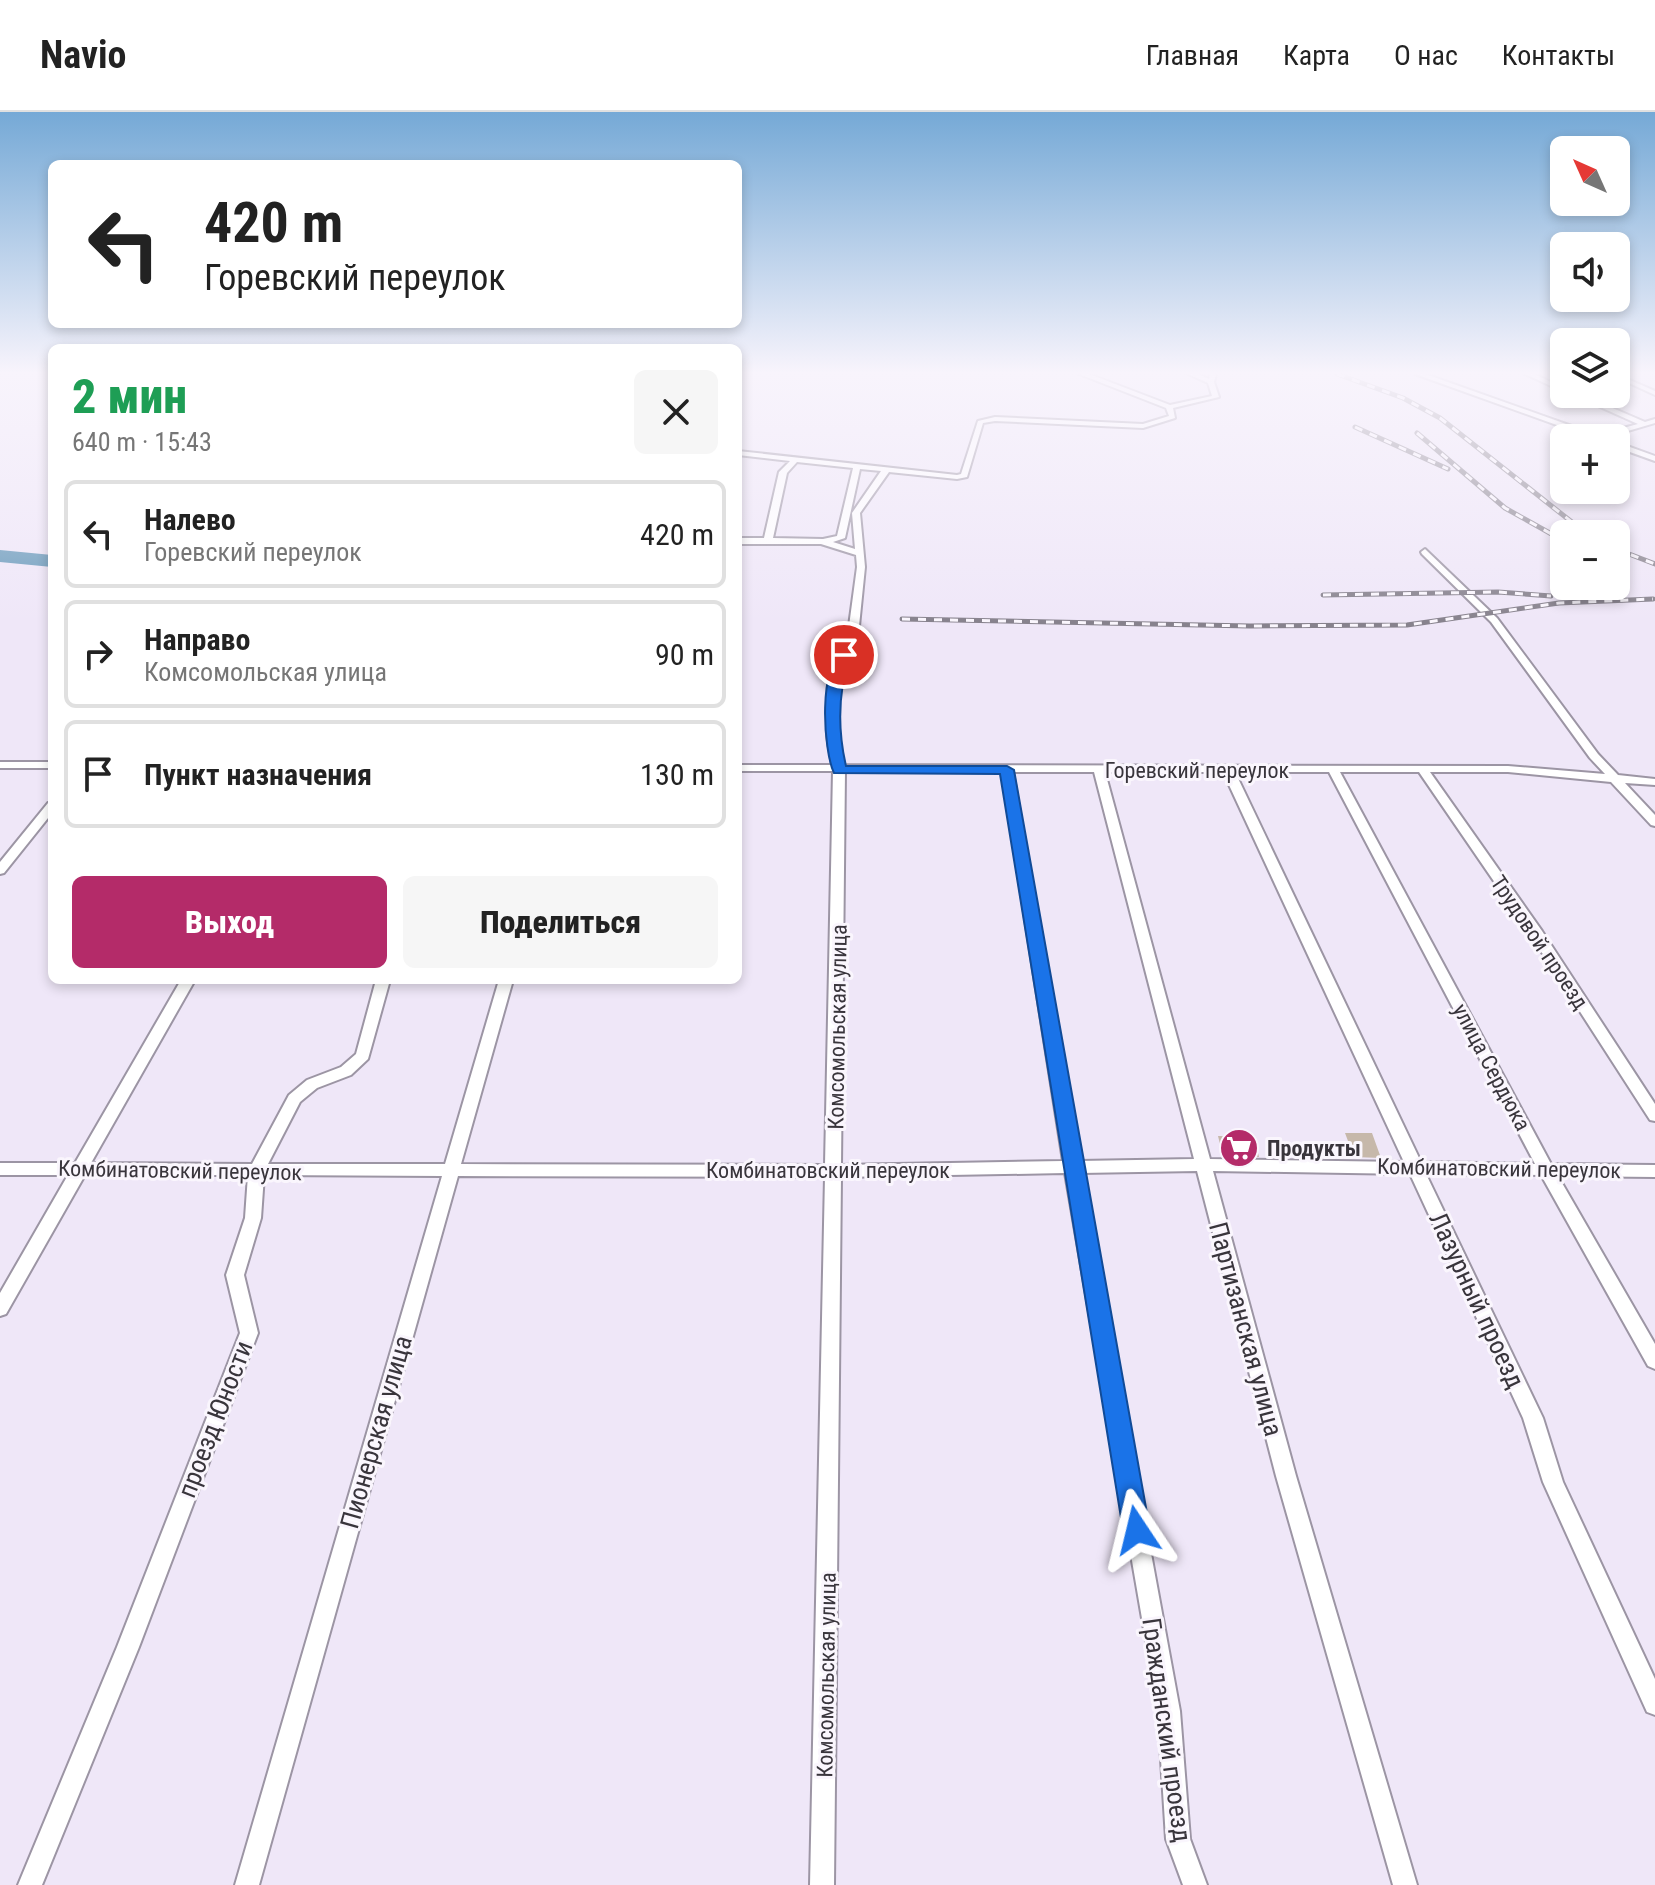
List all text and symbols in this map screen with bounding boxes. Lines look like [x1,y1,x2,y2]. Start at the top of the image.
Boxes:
text: Navio [40,33,126,77]
text: Главная [1146,39,1239,72]
text: Карта [1283,39,1350,72]
text: О нас [1394,39,1458,72]
text: Контакты [1502,39,1615,72]
north arrow [1550,136,1630,216]
map controls [1550,136,1630,600]
text: 420 m [204,190,343,256]
icon: left [72,192,176,296]
button: sound [1550,232,1630,312]
text: Горевский переулок [204,257,506,299]
button: layers [1550,328,1630,408]
text: 2 мин [72,368,187,425]
button: close [634,370,718,454]
button: + [1550,424,1630,504]
text: 640 m · 15:43 [72,427,212,457]
text: Налево [144,502,236,537]
icon: left [76,512,120,556]
text: 420 m [640,517,714,552]
button: − [1550,520,1630,600]
text: Горевский переулок [144,537,362,567]
pin [810,621,878,689]
text: Направо [144,622,250,657]
icon: right [76,632,120,676]
icon: arrive [822,633,866,677]
text: 90 m [655,637,714,672]
text: Комсомольская улица [144,657,387,687]
icon: arrive [76,752,120,796]
text: Пункт назначения [144,757,372,792]
text: 130 m [640,757,714,792]
street label: Горевский переулок [1105,758,1290,783]
street label: Трудовой проезд [1486,871,1594,1014]
button: Выход [72,876,387,968]
button: Поделиться [403,876,718,968]
street label: Комсомольская улица [823,924,852,1130]
street label: улица Сердюка [1448,999,1535,1135]
supermarket icon: Продукты [1218,1127,1260,1169]
place label: Продукты [1267,1136,1361,1161]
street label: Комбинатовский переулок [1377,1154,1622,1183]
street label: Комбинатовский переулок [58,1156,303,1185]
street label: Комбинатовский переулок [706,1158,950,1183]
street label: Лазурный проезд [1423,1207,1531,1393]
street label: Партизанская улица [1203,1219,1289,1439]
street label: Пионерская улица [334,1332,418,1532]
street label: проезд Юности [171,1336,259,1502]
position arrow [1095,1488,1179,1572]
street label: Комсомольская улица [812,1572,841,1778]
street label: Гражданский проезд [1136,1616,1198,1844]

